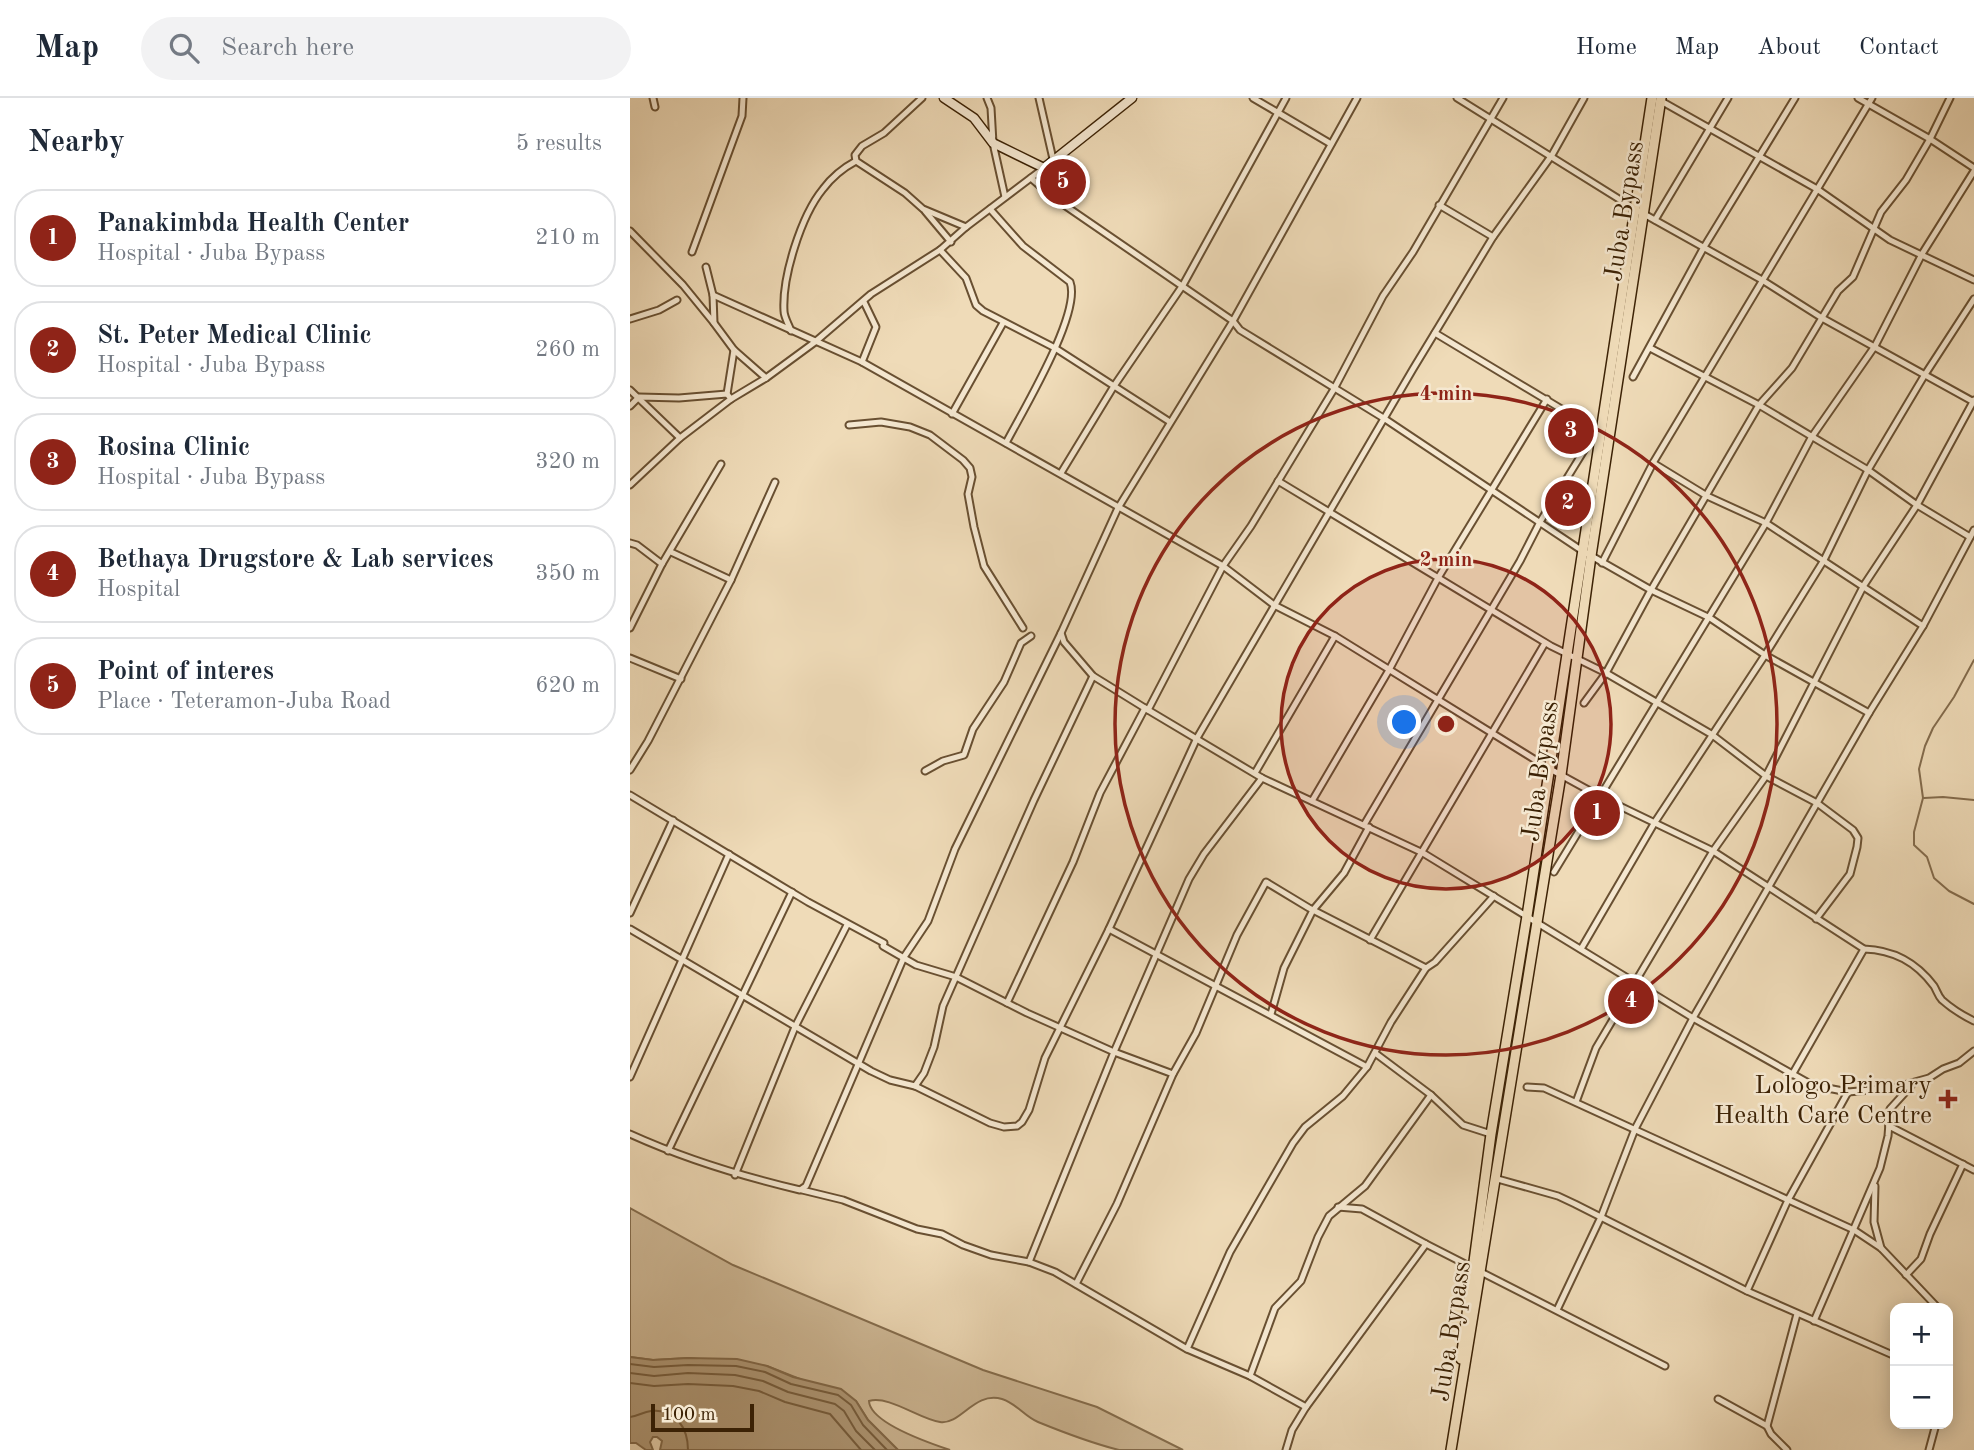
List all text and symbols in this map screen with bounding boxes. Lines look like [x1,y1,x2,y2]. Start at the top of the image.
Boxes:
search box [141,17,631,80]
icon: search [165,29,203,67]
text: Map [35,32,99,65]
text: Search here [221,35,354,61]
text: Home [1576,36,1637,60]
text: Map [1675,36,1719,60]
text: About [1757,36,1821,60]
text: Contact [1859,36,1939,60]
text: Nearby [28,128,125,158]
text: 5 results [516,132,602,155]
street label: Juba Bypass [1601,139,1649,283]
pin: 5 [1040,156,1086,208]
text: Panakimbda Health Center [97,211,409,237]
text: 1 [46,226,60,249]
text: 210 m [535,226,600,249]
text: Hospital · Juba Bypass [97,242,325,265]
text: St. Peter Medical Clinic [97,323,372,349]
text: 2 [46,338,60,361]
text: 260 m [535,338,600,361]
text: Hospital · Juba Bypass [97,354,325,377]
text: 4 min [1420,384,1472,405]
pin: 3 [1548,405,1594,457]
text: Rosina Clinic [97,435,250,461]
text: 3 [46,450,60,473]
text: 320 m [535,450,600,473]
text: Hospital · Juba Bypass [97,466,325,489]
pin: 2 [1545,477,1591,529]
text: Bethaya Drugstore & Lab services [97,547,494,573]
text: 2 min [1420,550,1472,571]
text: 4 [46,562,60,585]
text: 350 m [535,562,600,585]
text: Hospital [97,578,180,601]
text: Point of interes [97,659,274,685]
text: 5 [46,674,60,697]
text: 620 m [535,674,600,697]
text: Place · Teteramon-Juba Road [97,690,391,713]
street label: Juba Bypass [1518,699,1564,843]
your location [1387,705,1421,739]
centre of rings [1434,712,1458,736]
pin: 1 [1574,787,1620,839]
pin: 4 [1608,975,1654,1027]
place label: Lologo Primary Health Care Centre [1714,1073,1932,1129]
marker: Lologo Primary Health Care Centre [1938,1089,1958,1109]
street label: Juba Bypass [1428,1259,1476,1403]
map controls [1890,1303,1953,1429]
button: + [1890,1303,1953,1366]
button: − [1890,1366,1953,1429]
scale bar [651,1401,754,1433]
text: 100 m [662,1406,715,1425]

